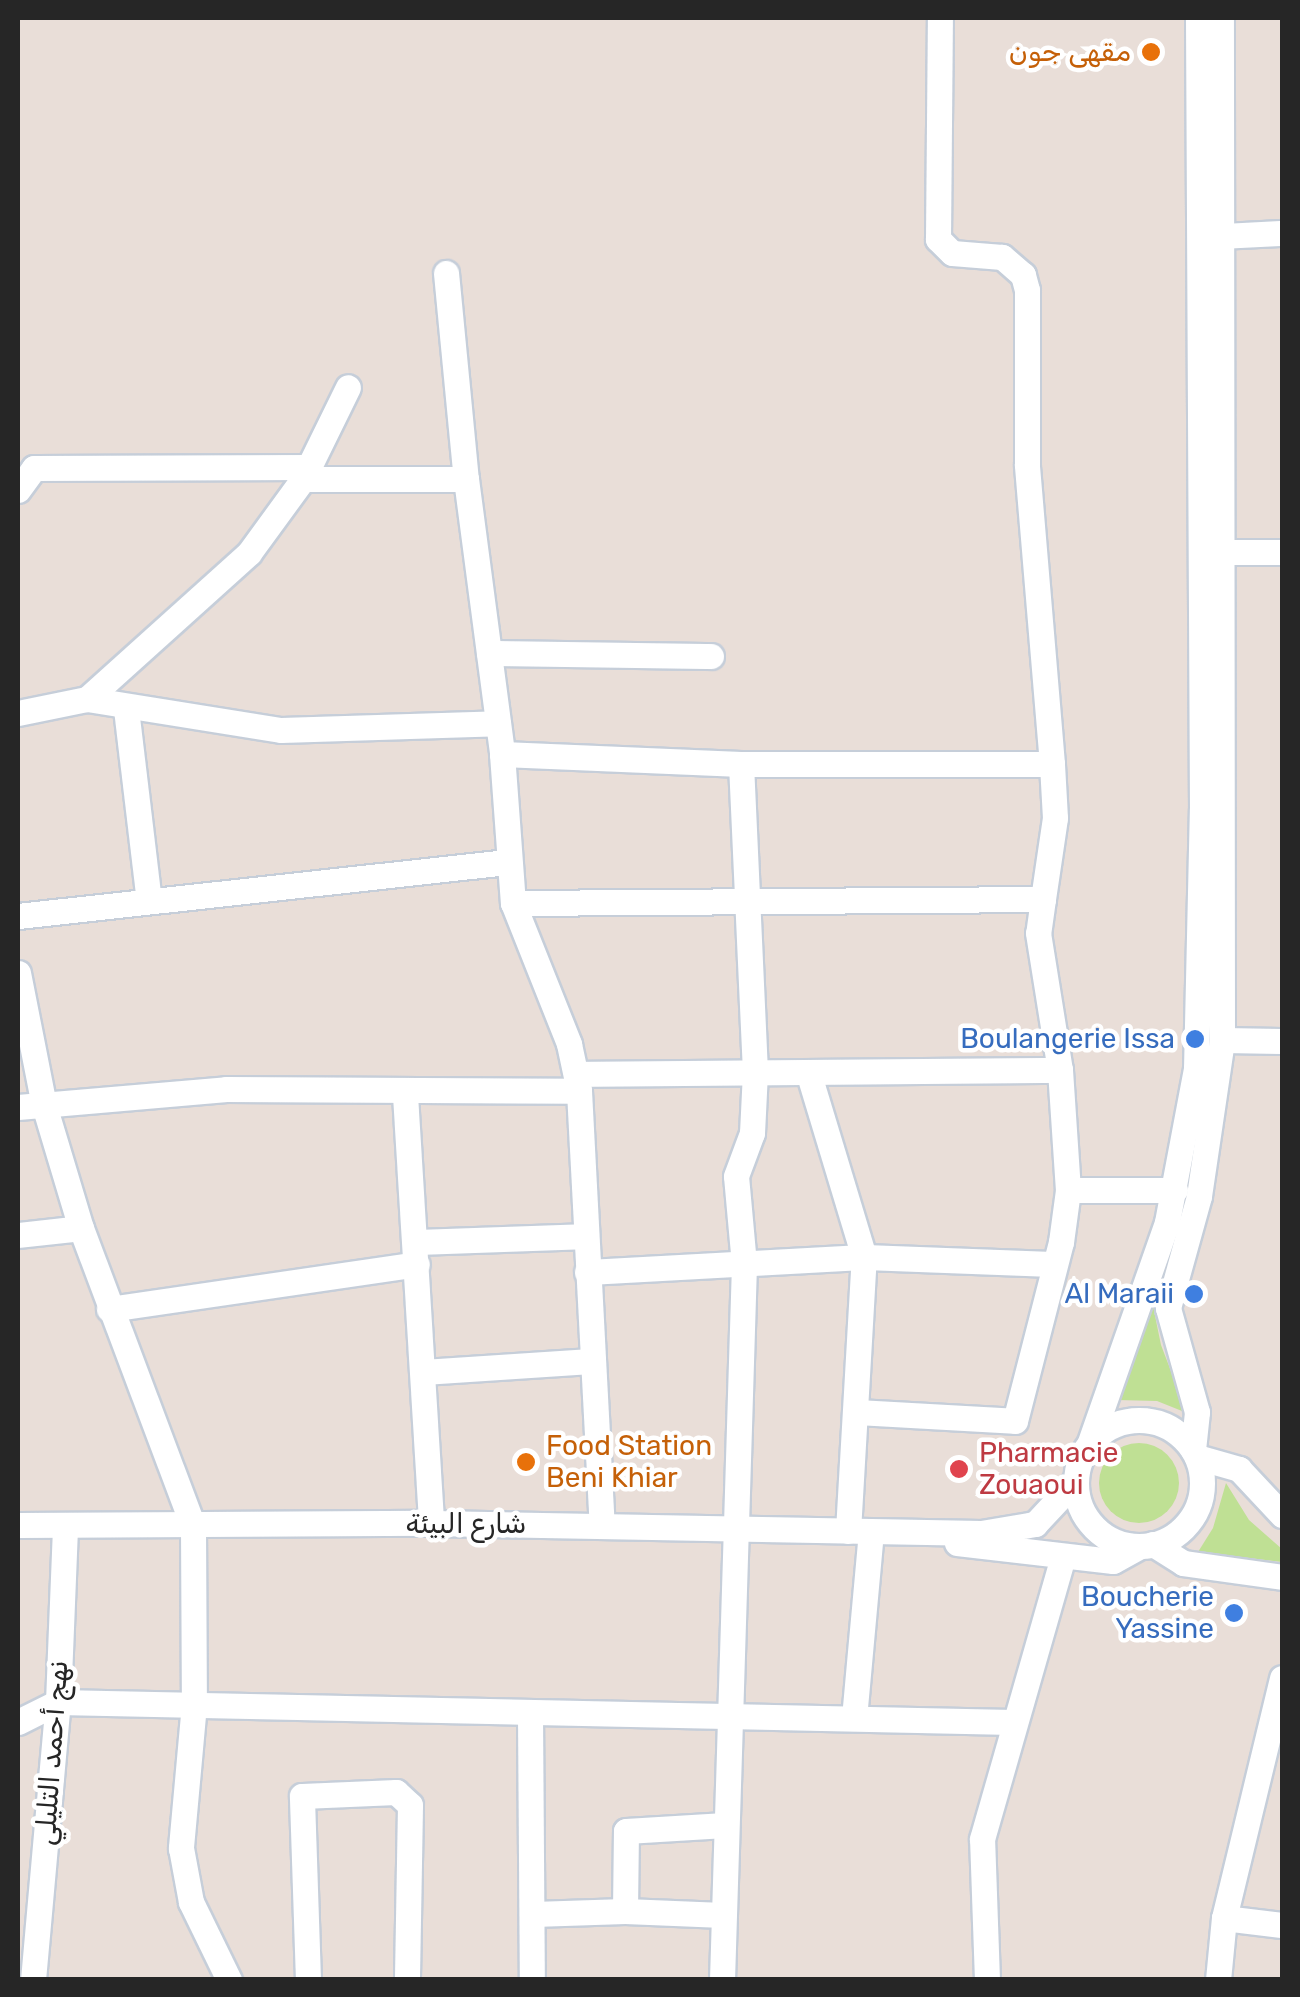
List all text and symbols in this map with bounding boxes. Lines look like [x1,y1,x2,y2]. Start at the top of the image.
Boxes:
place label: مقهى جون [1009,35,1131,69]
marker: مقهى جون [1140,41,1162,63]
place label: Boulangerie Issa [960,1022,1175,1056]
marker: Boulangerie Issa [1184,1028,1206,1050]
place label: Al Maraii [1064,1277,1174,1311]
marker: Al Maraii [1183,1283,1205,1305]
place label: Food Station Beni Khiar [546,1429,712,1495]
place label: Pharmacie Zouaoui [979,1436,1118,1502]
marker: Food Station Beni Khiar [515,1451,537,1473]
marker: Pharmacie Zouaoui [948,1458,970,1480]
street label: شارع البيئة [406,1507,526,1541]
place label: Boucherie Yassine [1081,1580,1214,1646]
marker: Boucherie Yassine [1223,1602,1245,1624]
street label: نهج أحمد التليلي [29,1659,75,1847]

